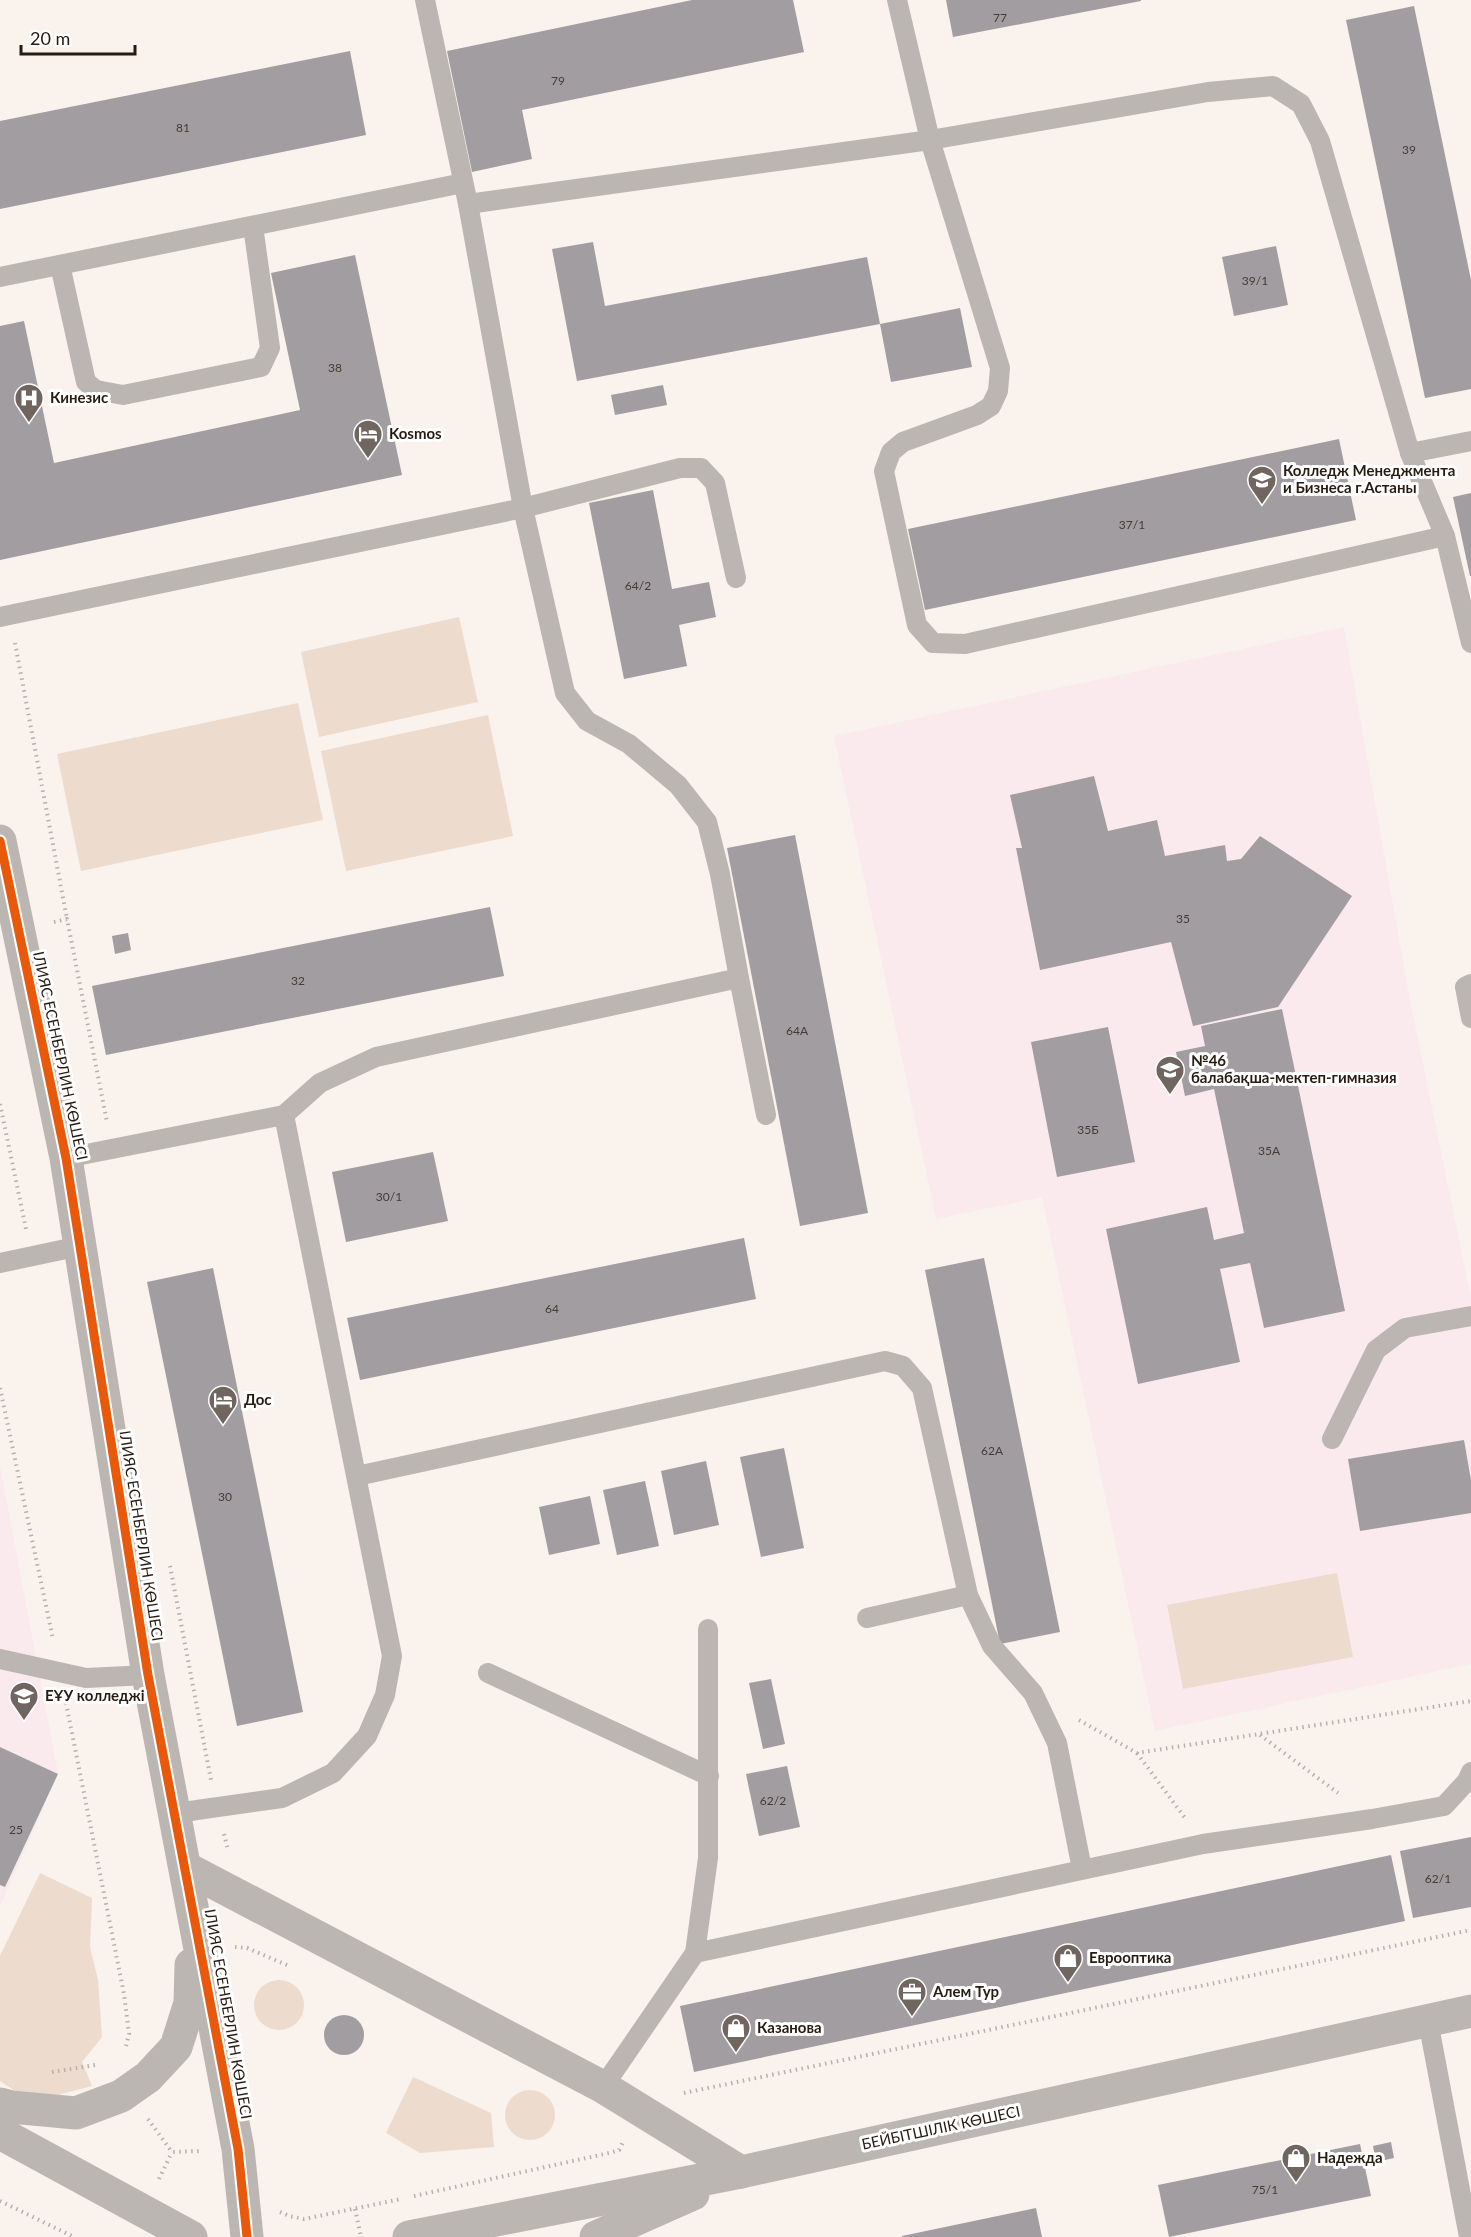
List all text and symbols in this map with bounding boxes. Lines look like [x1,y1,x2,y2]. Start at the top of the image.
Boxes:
house number: 77 [993,10,1007,25]
scale bar [21,18,135,56]
text: 20 m [30,27,70,49]
house number: 79 [551,73,565,88]
house number: 81 [176,120,190,135]
house number: 39 [1402,142,1416,157]
house number: 39/1 [1242,273,1268,288]
house number: 38 [328,360,342,375]
hospital icon: Кинезис [13,382,45,424]
place label: Кинезис [50,388,108,406]
hotel icon: Kosmos [352,418,384,460]
place label: Kosmos [389,424,442,442]
place label: Колледж Менеджмента и Бизнеса г.Астаны [1283,461,1455,496]
school or university icon: Колледж Менеджмента и Бизнеса г.Астаны [1246,464,1278,506]
house number: 37/1 [1119,517,1145,532]
house number: 64/2 [625,578,651,593]
house number: 35 [1176,911,1190,926]
street label: ІЛИЯС ЕСЕНБЕРЛИН КӨШЕСІ [30,950,92,1162]
house number: 32 [291,973,305,988]
house number: 64А [786,1023,809,1038]
place label: №46 балабақша-мектеп-гимназия [1191,1051,1397,1086]
school or university icon: №46 балабақша-мектеп-гимназия [1154,1054,1186,1096]
house number: 35Б [1077,1122,1099,1137]
house number: 35А [1258,1143,1281,1158]
house number: 30/1 [376,1189,402,1204]
house number: 64 [545,1301,559,1316]
hotel icon: Дос [207,1384,239,1426]
place label: Дос [244,1390,272,1408]
street label: ІЛИЯС ЕСЕНБЕРЛИН КӨШЕСІ [116,1429,168,1642]
house number: 62А [981,1443,1004,1458]
house number: 30 [218,1489,232,1504]
school or university icon: ЕҰУ колледжі [8,1680,40,1722]
place label: ЕҰУ колледжі [45,1686,145,1704]
house number: 62/2 [760,1793,786,1808]
house number: 25 [9,1822,23,1837]
house number: 62/1 [1425,1871,1451,1886]
street label: ІЛИЯС ЕСЕНБЕРЛИН КӨШЕСІ [202,1907,256,2120]
shop icon: Еврооптика [1052,1942,1084,1984]
place label: Еврооптика [1089,1948,1171,1966]
office icon: Алем Тур [896,1976,928,2018]
place label: Алем Тур [932,1982,999,2000]
shop icon: Казанова [720,2012,752,2054]
place label: Казанова [757,2018,822,2036]
street label: БЕЙБІТШІЛІК КӨШЕСІ [860,2101,1022,2153]
shop icon: Надежда [1280,2142,1312,2184]
place label: Надежда [1317,2148,1383,2166]
house number: 75/1 [1252,2182,1278,2197]

